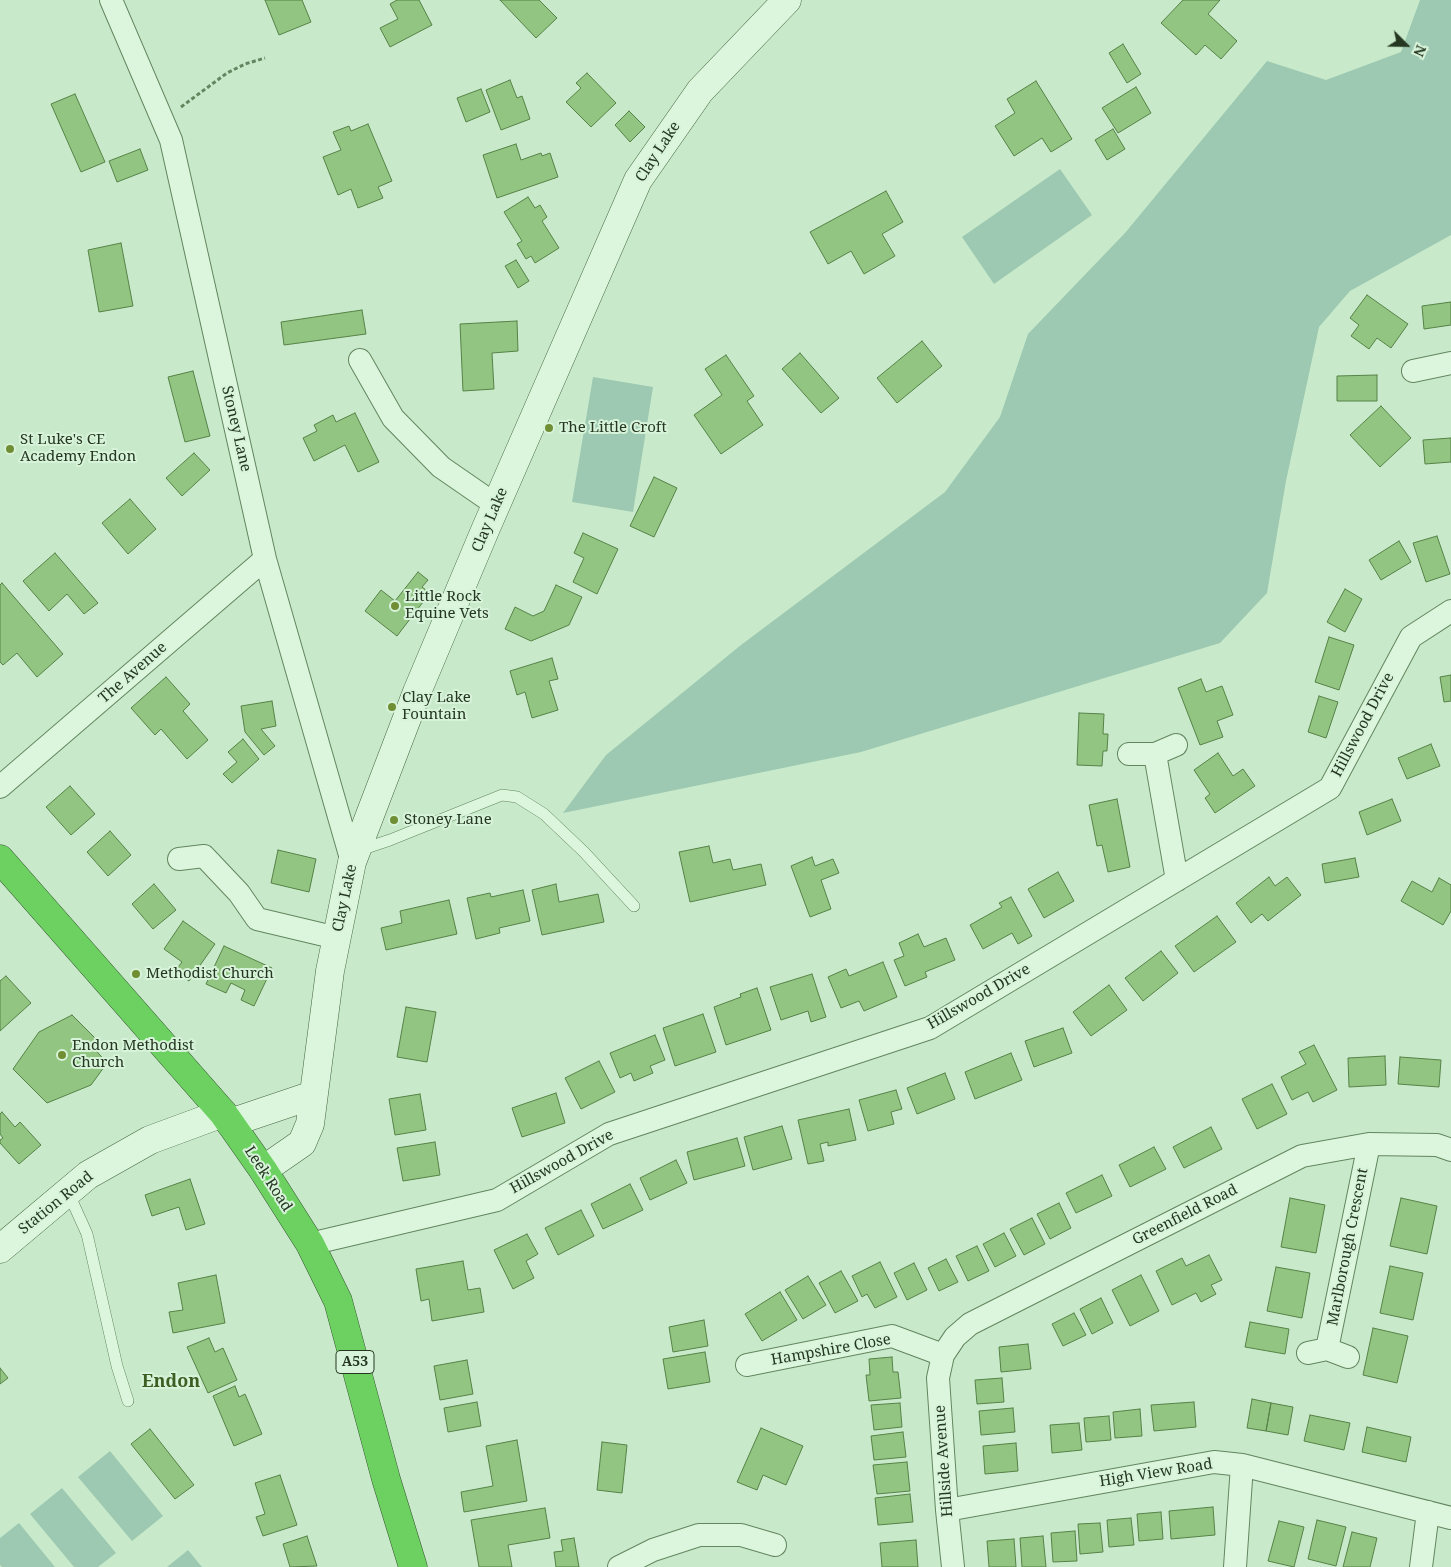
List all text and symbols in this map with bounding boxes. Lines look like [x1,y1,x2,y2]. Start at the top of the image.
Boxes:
north arrow [1381,20,1431,70]
text: N [1409,42,1431,60]
street label: Clay Lake [632,118,684,186]
street label: Stoney Lane [217,384,255,474]
place label: The Little Croft [559,419,667,437]
marker: The Little Croft [543,422,555,434]
place label: St Luke's CE Academy Endon [20,431,136,466]
marker: St Luke's CE Academy Endon [4,443,16,455]
street label: Clay Lake [468,485,512,555]
place label: Little Rock Equine Vets [405,588,489,623]
marker: Little Rock Equine Vets [389,600,401,612]
street label: The Avenue [95,639,171,707]
street label: Hillswood Drive [1328,670,1398,780]
place label: Clay Lake Fountain [402,689,471,724]
marker: Clay Lake Fountain [386,701,398,713]
place label: Stoney Lane [404,811,492,829]
marker: Stoney Lane [388,814,400,826]
street label: Clay Lake [329,863,361,933]
street label: Hillswood Drive [924,960,1034,1034]
place label: Methodist Church [146,965,274,983]
marker: Methodist Church [130,968,142,980]
place label: Endon Methodist Church [72,1037,194,1072]
marker: Endon Methodist Church [56,1049,68,1061]
street label: Hillswood Drive [507,1126,617,1198]
street label: Leek Road [240,1143,296,1215]
street label: Marlborough Crescent [1324,1167,1372,1327]
street label: Station Road [15,1168,97,1238]
street label: Greenfield Road [1130,1181,1240,1249]
street label: Hampshire Close [770,1331,892,1369]
road number: A53 [336,1350,374,1374]
district label: Endon [142,1371,200,1393]
street label: Hillside Avenue [931,1404,957,1518]
street label: High View Road [1098,1455,1214,1491]

